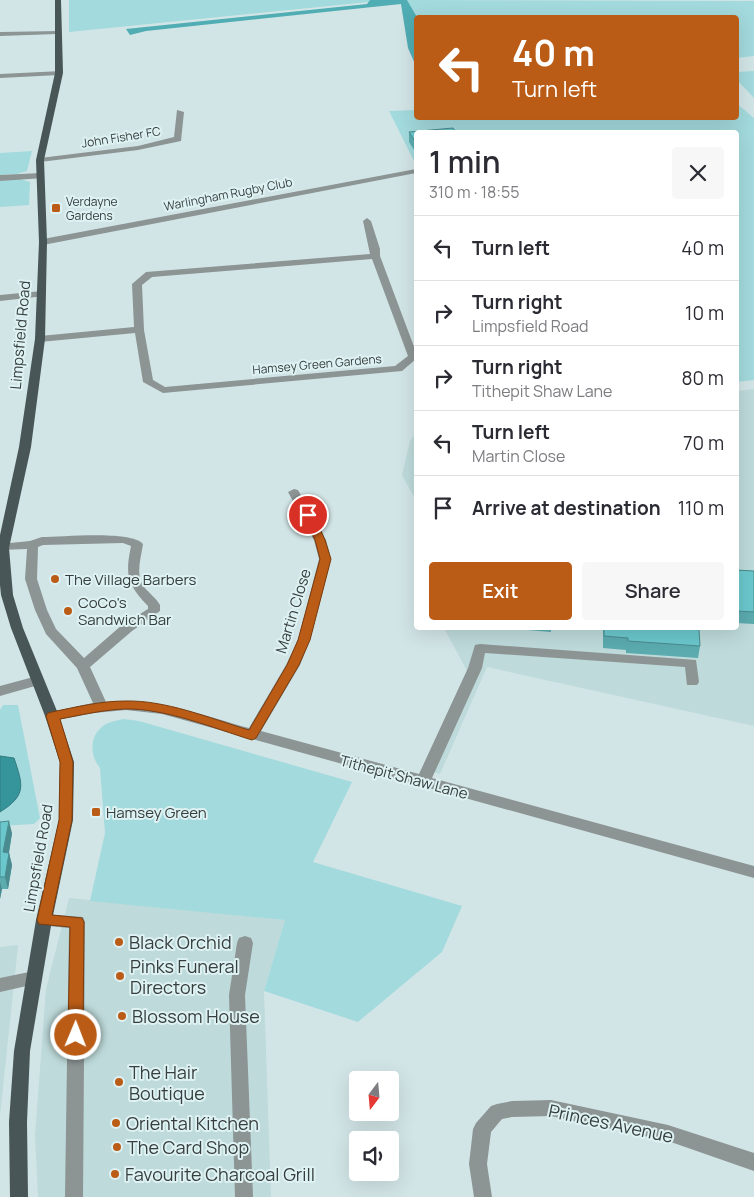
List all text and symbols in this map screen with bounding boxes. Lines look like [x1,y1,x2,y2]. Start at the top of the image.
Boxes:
text: 40 m [512,29,595,77]
icon: left [429,35,494,100]
text: Turn left [512,74,597,104]
street label: John Fisher FC [80,122,162,152]
text: 1 min [429,141,501,182]
button: close [672,147,724,199]
street label: Warlingham Rugby Club [162,173,294,215]
text: 310 m · 18:55 [429,181,519,203]
place label: Verdayne Gardens [66,193,118,224]
marker: Verdayne Gardens [50,202,62,214]
icon: left [429,234,457,262]
text: Turn left [472,235,550,261]
text: 40 m [681,235,724,261]
street label: Limpsfield Road [5,280,35,390]
text: Turn right [472,289,562,315]
icon: right [429,299,457,327]
text: 10 m [685,300,724,326]
text: Limpsfield Road [472,315,589,337]
street label: Hamsey Green Gardens [252,350,382,378]
text: Turn right [472,354,562,380]
icon: right [429,364,457,392]
text: 80 m [681,365,724,391]
text: Tithepit Shaw Lane [472,380,612,402]
text: Turn left [472,419,550,445]
icon: left [429,429,457,457]
text: 70 m [683,430,724,456]
text: Martin Close [472,445,565,467]
pin [287,494,329,536]
icon: arrive [429,494,457,522]
text: Arrive at destination [472,495,661,521]
text: 110 m [678,495,724,521]
icon: arrive [294,501,322,529]
button: Exit [429,562,572,620]
button: Share [582,562,724,620]
street label: Martin Close [270,566,316,656]
place label: The Village Barbers [65,569,197,590]
marker: The Village Barbers [49,573,61,585]
place label: CoCo's Sandwich Bar [78,592,172,630]
marker: CoCo's Sandwich Bar [62,605,74,617]
street label: Tithepit Shaw Lane [338,750,471,804]
street label: Limpsfield Road [18,802,58,914]
place label: Hamsey Green [106,802,207,823]
marker: Hamsey Green [90,806,102,818]
place label: Black Orchid [129,930,232,954]
marker: Black Orchid [113,936,125,948]
place label: Pinks Funeral Directors [130,954,239,999]
marker: Pinks Funeral Directors [114,970,126,982]
place label: Blossom House [132,1004,260,1028]
position arrow [49,1008,101,1060]
marker: Blossom House [116,1010,128,1022]
place label: The Hair Boutique [129,1060,205,1105]
north arrow [349,1071,399,1121]
map controls [349,1071,399,1181]
marker: The Hair Boutique [113,1076,125,1088]
street label: Princes Avenue [546,1098,676,1148]
place label: Oriental Kitchen [126,1111,259,1135]
marker: Oriental Kitchen [110,1117,122,1129]
button: sound [349,1131,399,1181]
place label: The Card Shop [127,1135,249,1159]
marker: The Card Shop [111,1141,123,1153]
place label: Favourite Charcoal Grill [125,1162,315,1186]
marker: Favourite Charcoal Grill [109,1168,121,1180]

